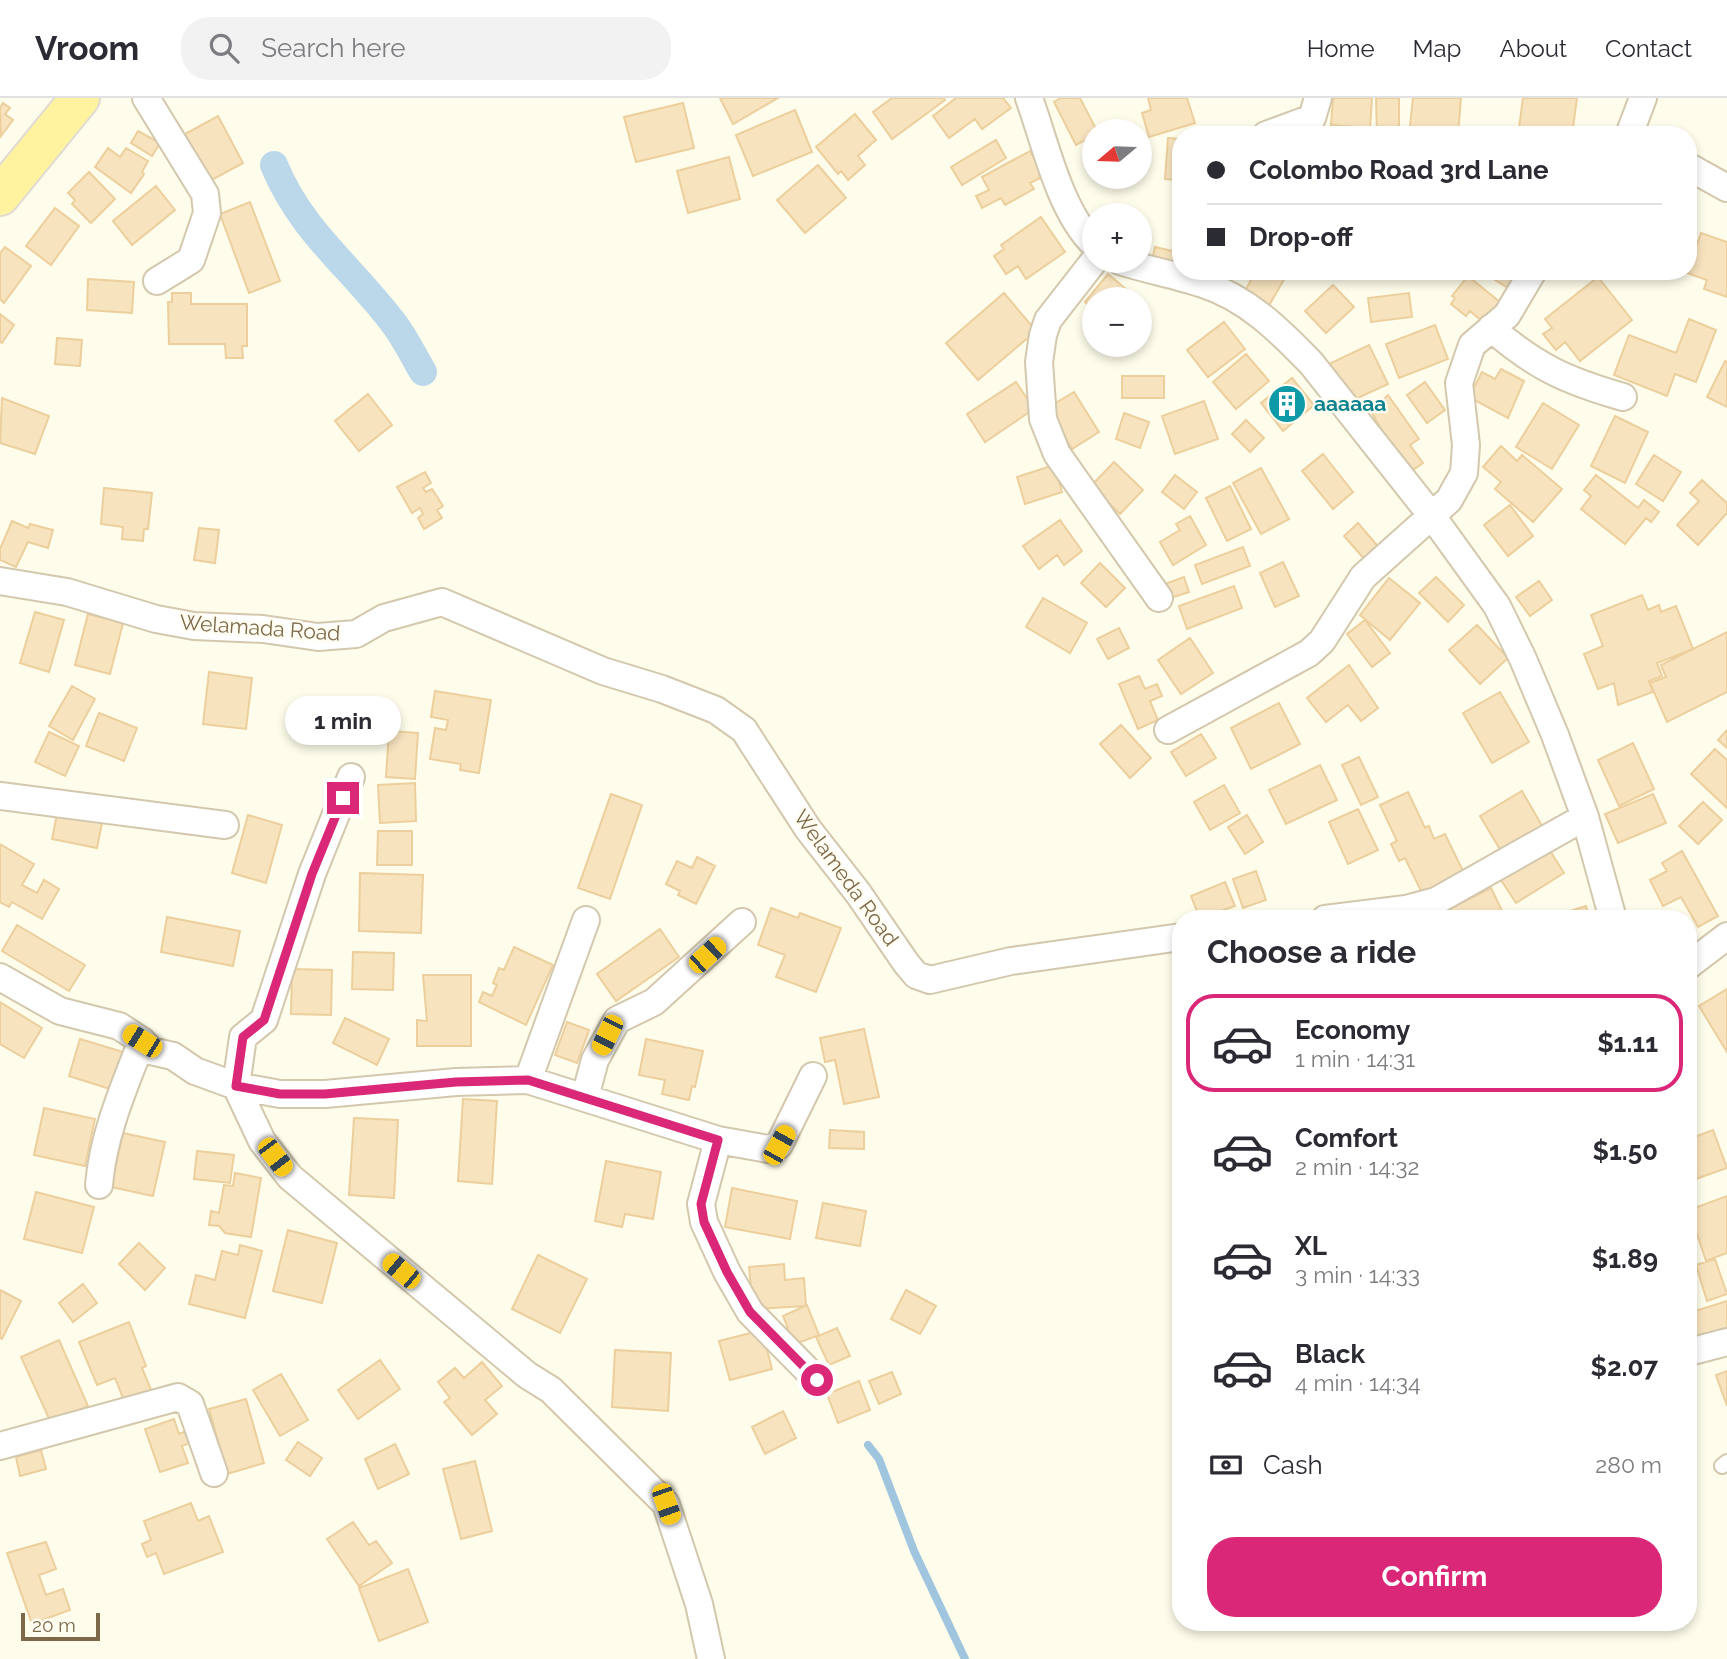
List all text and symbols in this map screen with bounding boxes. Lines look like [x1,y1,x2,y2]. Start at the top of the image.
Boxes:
search box [181,17,671,80]
text: Vroom [35,29,139,68]
icon: search [205,29,243,67]
text: Search here [261,33,406,63]
text: Home [1307,34,1375,63]
text: Map [1413,34,1461,63]
text: About [1499,34,1567,63]
text: Contact [1605,34,1692,63]
north arrow [1082,119,1152,189]
map controls [1082,119,1152,357]
text: Colombo Road 3rd Lane [1249,155,1549,185]
button: + [1082,203,1152,273]
text: Drop-off [1249,222,1353,252]
button: − [1082,287,1152,357]
building icon: aaaaaa [1266,383,1308,425]
place label: aaaaaa [1314,391,1386,416]
street label: Welamada Road [179,609,341,646]
callout: 1 min [285,696,401,746]
text: 1 min [314,707,372,734]
route end [327,782,359,814]
street label: Welameda Road [789,805,904,951]
car [685,933,730,977]
text: Choose a ride [1207,933,1416,970]
car [589,1012,626,1058]
icon: car [1211,1012,1274,1075]
text: Economy [1295,1015,1410,1045]
car [119,1021,166,1061]
text: $1.11 [1597,1028,1658,1058]
text: 1 min · 14:31 [1295,1045,1415,1072]
icon: car [1211,1120,1274,1183]
car [760,1122,799,1168]
text: Comfort [1295,1123,1398,1153]
car [254,1134,297,1180]
text: $1.50 [1592,1136,1658,1166]
text: 2 min · 14:32 [1295,1153,1419,1180]
icon: car [1211,1228,1274,1291]
text: XL [1295,1231,1327,1261]
text: $1.89 [1592,1244,1658,1274]
car [379,1249,424,1293]
text: 3 min · 14:33 [1295,1261,1420,1288]
icon: car [1211,1336,1274,1399]
text: Black [1295,1339,1365,1369]
text: $2.07 [1590,1352,1658,1382]
route start [801,1364,833,1396]
text: 4 min · 14:34 [1295,1369,1421,1396]
icon: cash [1207,1446,1245,1484]
text: Cash [1263,1450,1323,1480]
text: 280 m [1595,1451,1662,1478]
car [650,1481,683,1527]
button: Confirm [1207,1537,1662,1617]
scale bar [21,1610,100,1642]
text: 20 m [32,1614,76,1636]

